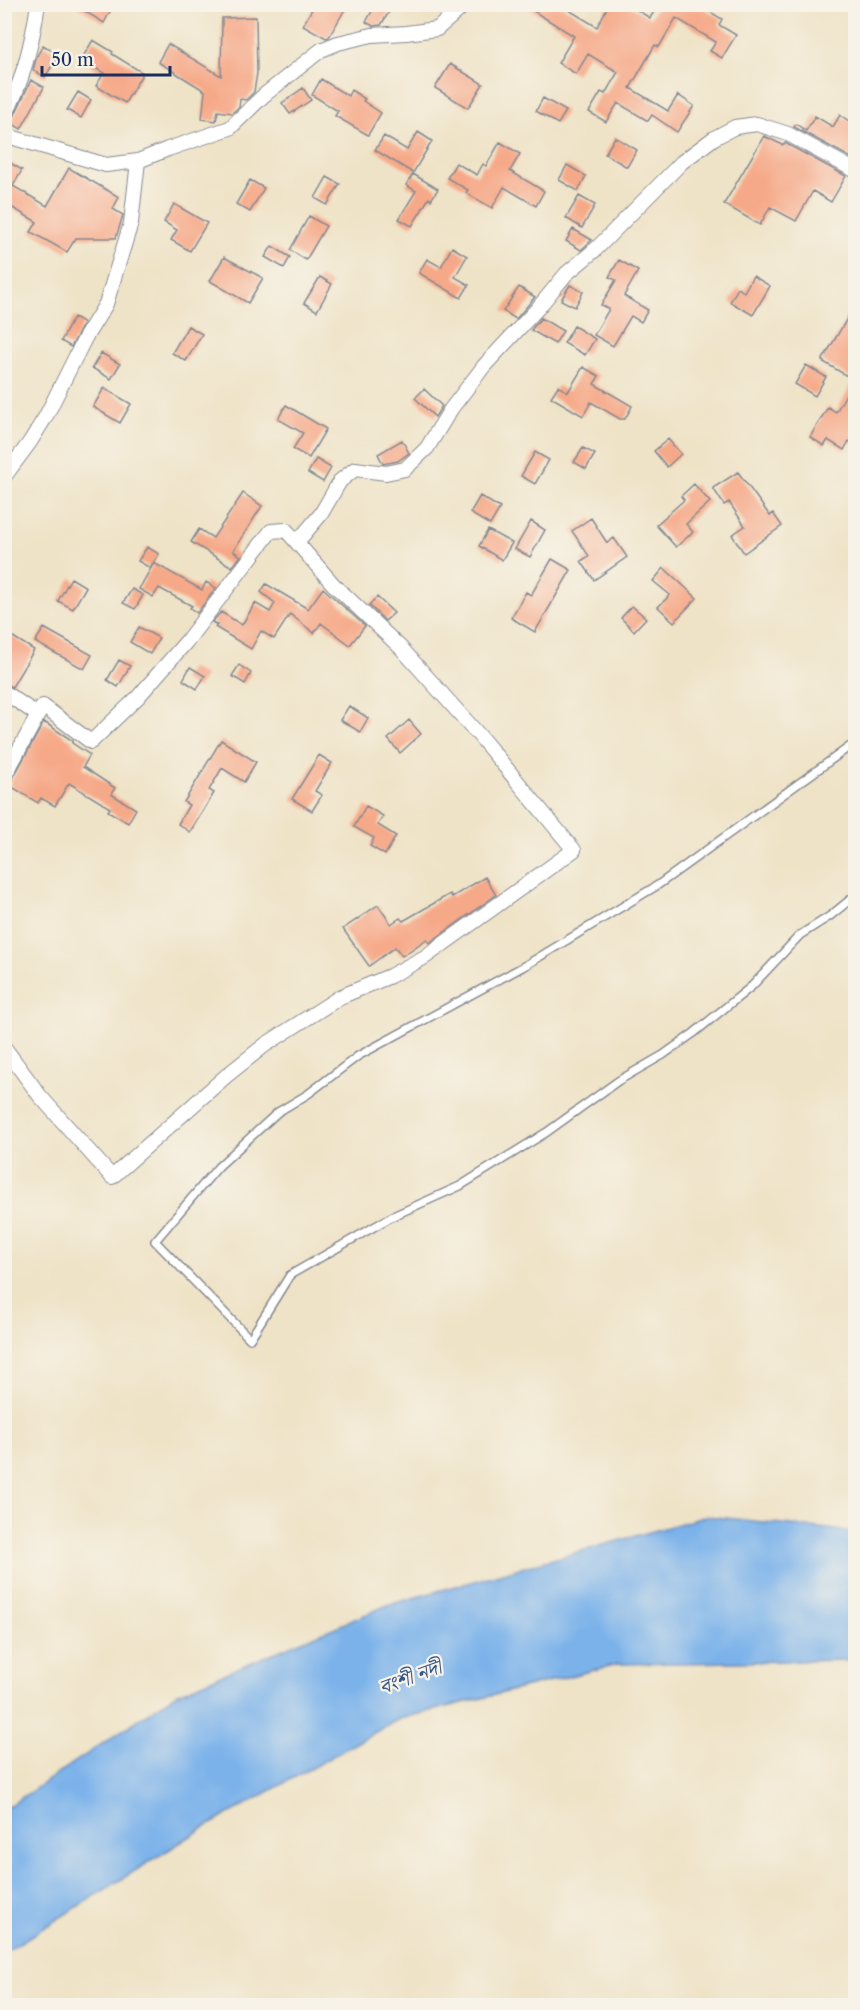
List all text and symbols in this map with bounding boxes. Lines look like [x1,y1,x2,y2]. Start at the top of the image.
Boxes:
scale bar [42,39,170,77]
text: 50 m [51,49,94,71]
water label: বংশী নদী [376,1654,446,1699]

